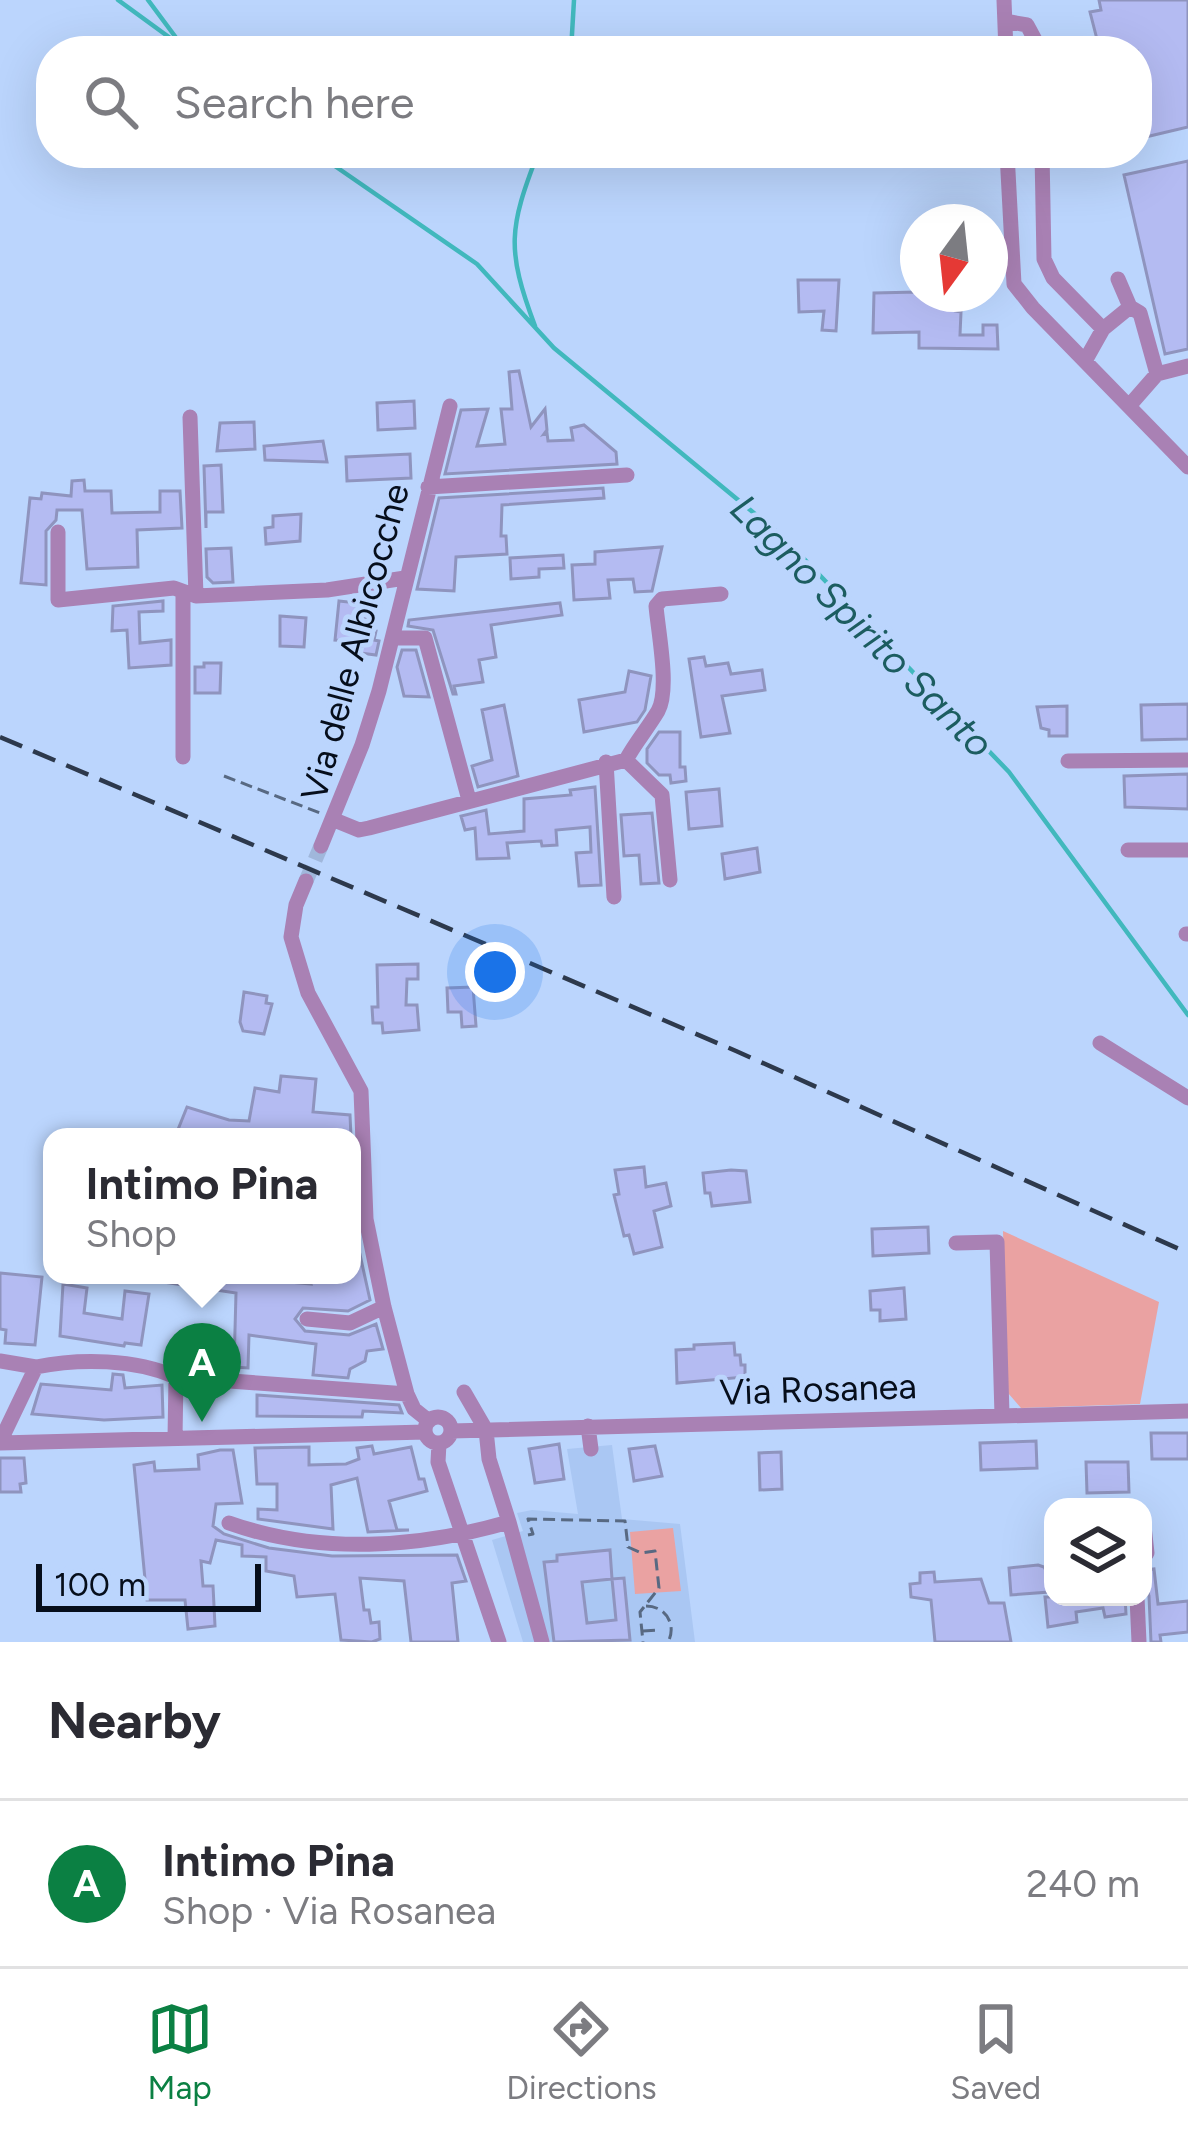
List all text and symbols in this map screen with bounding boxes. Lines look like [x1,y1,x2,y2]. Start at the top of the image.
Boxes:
search box [36,36,1152,168]
icon: search [78,69,144,135]
text: Search here [174,75,414,129]
north arrow [900,204,1008,312]
street label: Via delle Albicocche [292,479,418,805]
water label: Lagno Spirito Santo [721,485,1003,767]
your location [465,942,525,1002]
popup [43,1128,361,1284]
text: Intimo Pina [85,1156,319,1210]
text: Shop [85,1210,177,1257]
pin: A [163,1323,241,1422]
street label: Via Rosanea [719,1364,917,1414]
map controls [1044,1498,1152,1606]
button: layers [1044,1498,1152,1606]
scale bar [36,1558,261,1611]
text: 100 m [54,1565,146,1604]
text: Nearby [48,1690,221,1751]
text: Intimo Pina [162,1833,395,1887]
text: A [73,1860,101,1907]
text: 240 m [1026,1860,1140,1907]
text: Shop · Via Rosanea [162,1887,496,1934]
tab: Map [147,1996,213,2107]
tab: Directions [506,1996,657,2107]
tab: Saved [950,1996,1041,2107]

